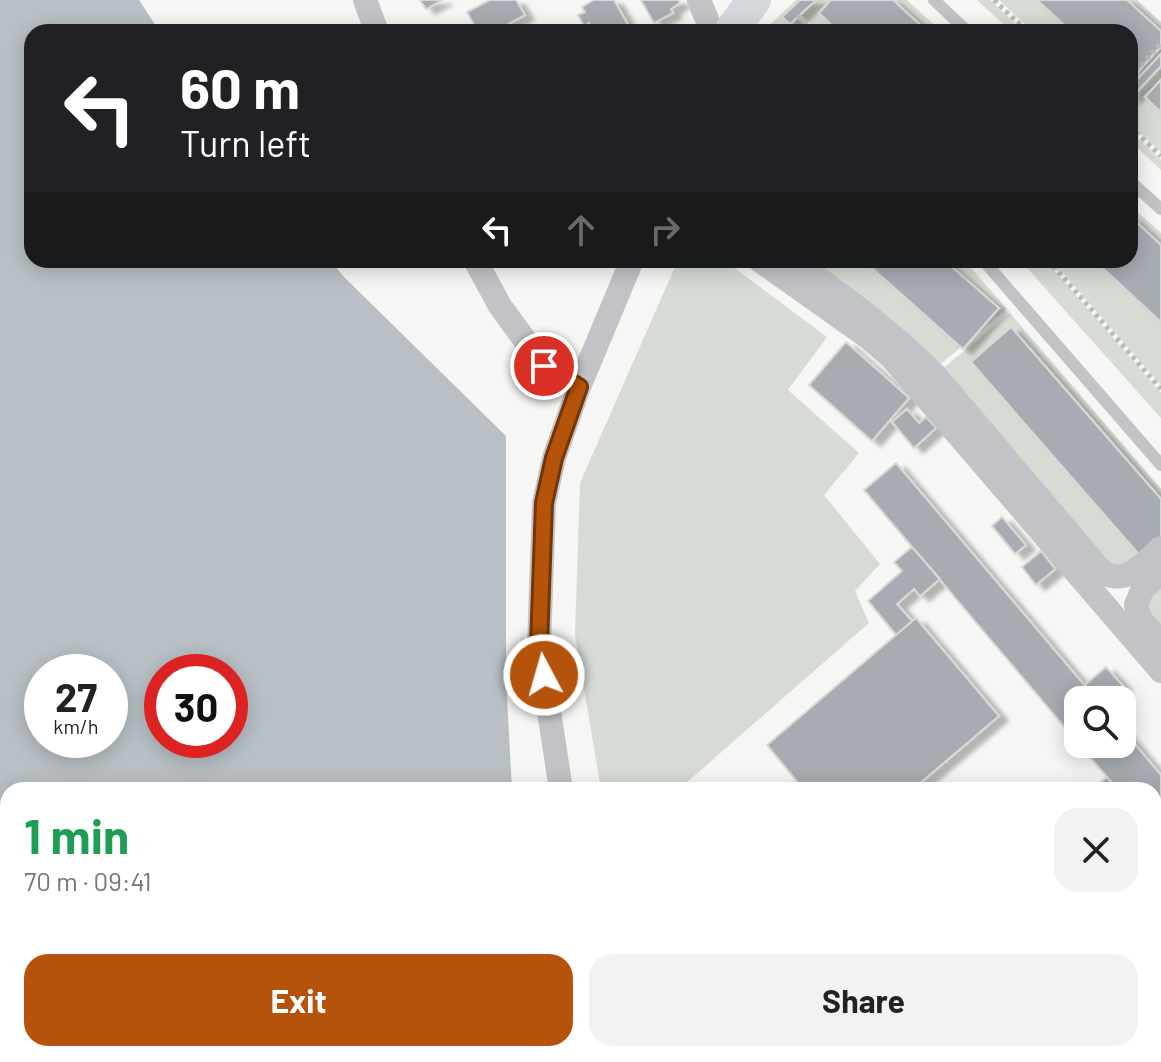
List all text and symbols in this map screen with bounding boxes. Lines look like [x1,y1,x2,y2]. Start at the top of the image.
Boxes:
text: 60 m [180,53,300,120]
icon: left [48,56,152,160]
text: Turn left [180,121,311,164]
icon: left [475,208,519,252]
icon: ahead [559,208,603,252]
icon: right [643,208,687,252]
pin [510,332,578,400]
icon: arrive [522,344,566,388]
position arrow [502,633,586,717]
speed limit sign: 30 [144,654,248,758]
text: 27 [55,672,97,720]
map controls [1064,686,1136,758]
button: search [1064,686,1136,758]
text: km/h [53,714,99,738]
text: 1 min [24,806,129,864]
button: close [1054,808,1138,892]
text: 70 m · 09:41 [24,865,152,896]
button: Exit [24,954,573,1046]
button: Share [589,954,1138,1046]

